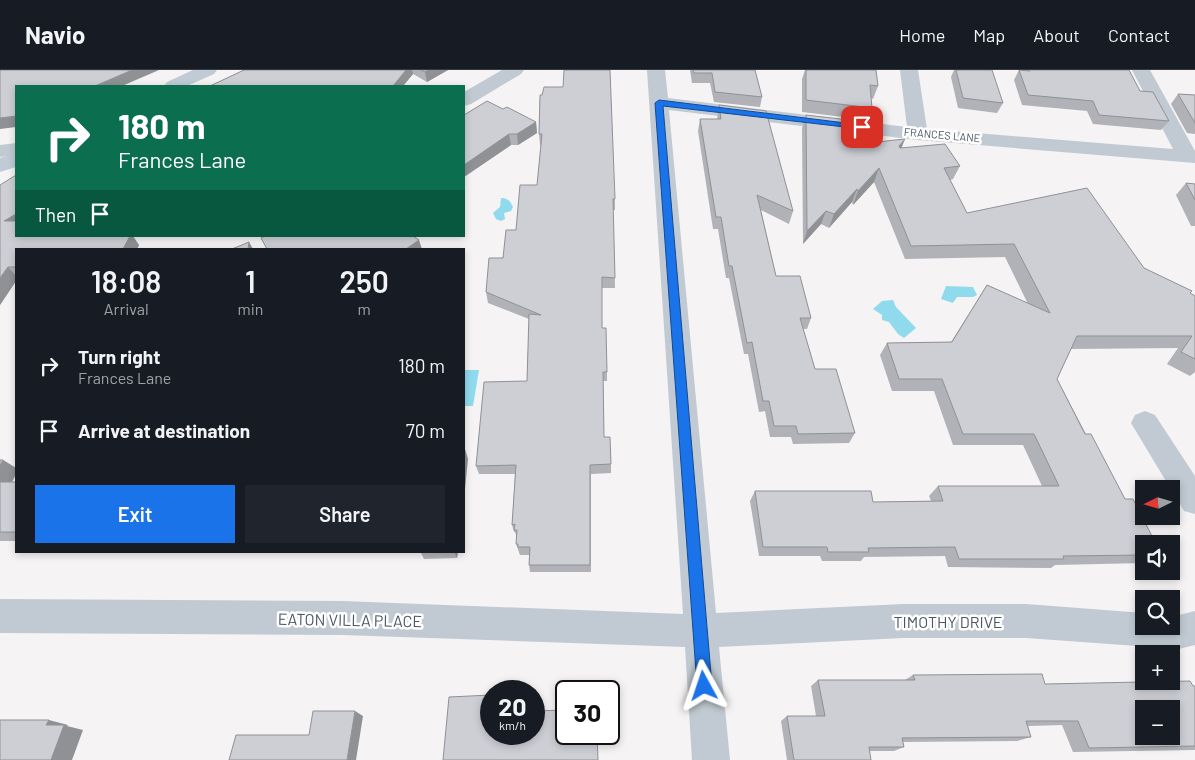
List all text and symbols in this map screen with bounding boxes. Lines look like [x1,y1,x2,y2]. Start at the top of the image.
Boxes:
text: Navio [25,20,85,49]
text: Home [899,24,945,46]
text: Map [973,24,1005,46]
text: About [1033,24,1080,46]
text: Contact [1108,24,1170,46]
text: 180 m [118,104,206,146]
icon: right [35,105,100,170]
pin [841,106,883,148]
icon: arrive [848,113,876,141]
street label: FRANCES LANE [903,125,981,144]
text: Frances Lane [118,146,246,172]
icon: arrive [86,200,114,228]
text: Then [35,203,76,226]
text: 18:08 [91,263,161,299]
text: 1 [245,263,256,299]
text: 250 [339,263,389,299]
text: Arrival [104,299,149,318]
text: min [237,299,263,318]
text: m [358,299,371,318]
text: Turn right [78,345,160,368]
icon: right [35,352,63,380]
text: 180 m [398,354,445,377]
text: Frances Lane [78,368,171,387]
icon: arrive [35,417,63,445]
text: Arrive at destination [78,419,250,442]
text: 70 m [406,419,445,442]
north arrow [1135,480,1180,525]
map controls [1135,480,1180,745]
button: Exit [35,485,235,543]
button: Share [245,485,445,543]
button: sound [1135,535,1180,580]
button: search [1135,590,1180,635]
street label: EATON VILLA PLACE [278,609,422,630]
street label: TIMOTHY DRIVE [893,612,1003,631]
button: + [1135,645,1180,690]
position arrow [677,659,729,711]
speed limit sign: 30 [555,680,620,745]
text: 20 [498,691,527,721]
button: − [1135,700,1180,745]
text: km/h [499,718,526,732]

